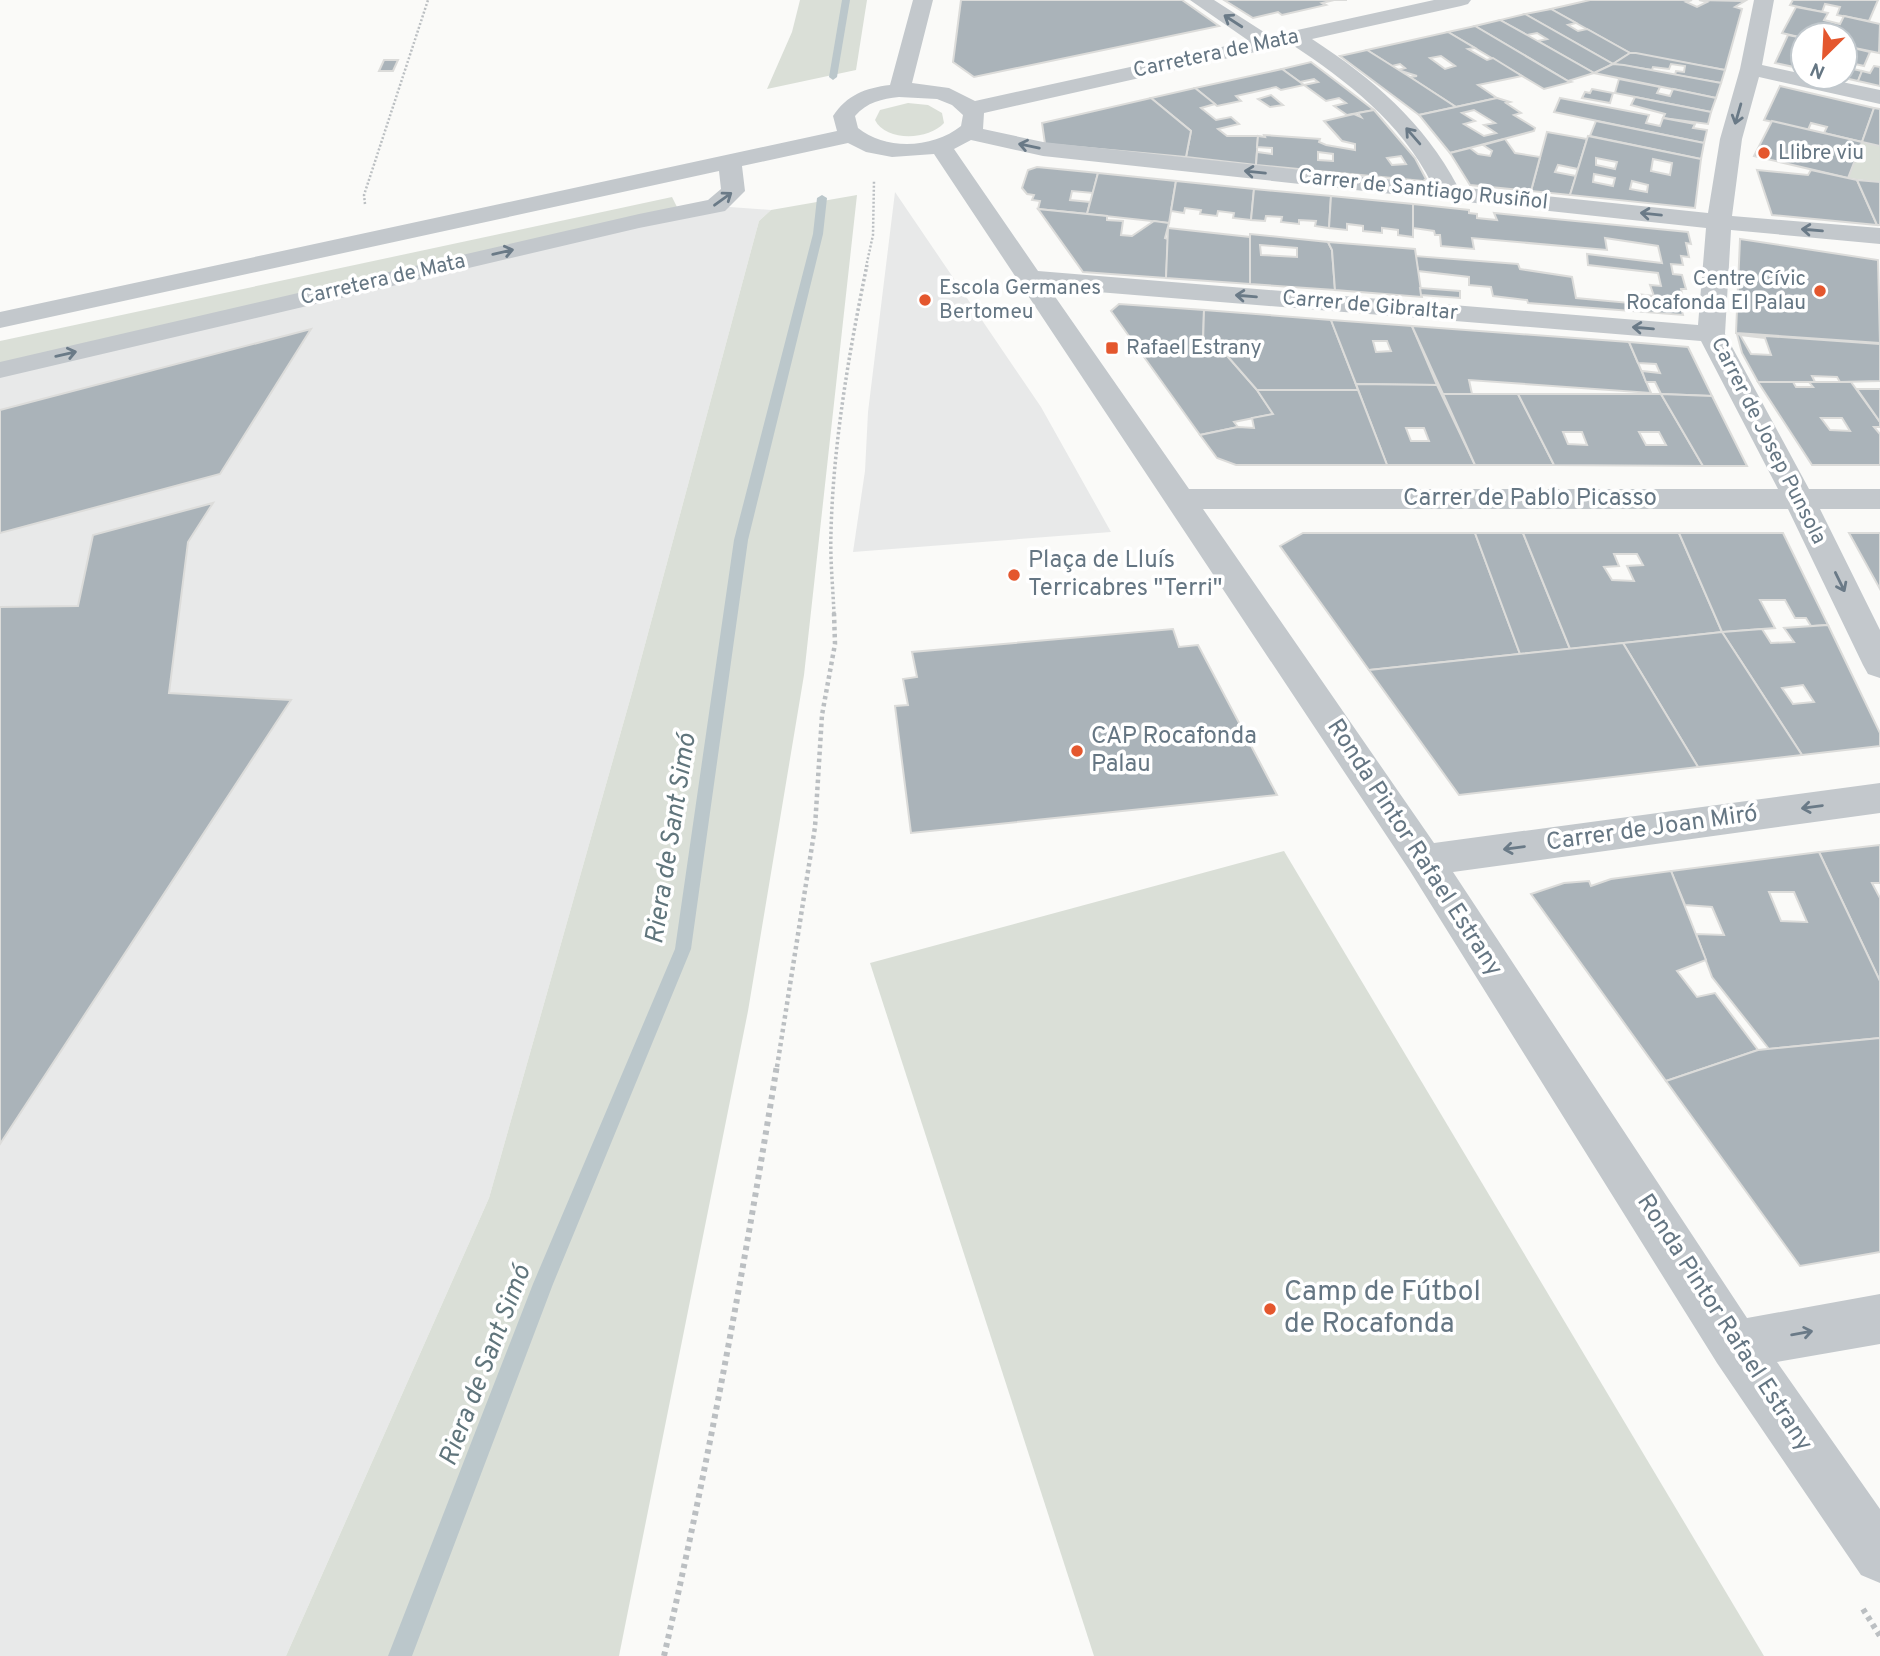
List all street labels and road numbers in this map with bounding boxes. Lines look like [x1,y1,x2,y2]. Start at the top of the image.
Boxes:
street label: Carretera de Mata [1131,23,1301,85]
street label: Carrer de Santiago Rusiñol [1297,163,1549,217]
street label: Carretera de Mata [298,248,468,312]
street label: Carrer de Gibraltar [1281,285,1459,327]
street label: Carrer de Josep Punsola [1704,333,1832,549]
street label: Carrer de Pablo Picasso [1403,484,1657,514]
street label: Ronda Pintor Rafael Estrany [1319,714,1509,982]
street label: Carrer de Joan Miró [1544,799,1760,859]
street label: Ronda Pintor Rafael Estrany [1629,1189,1819,1457]

